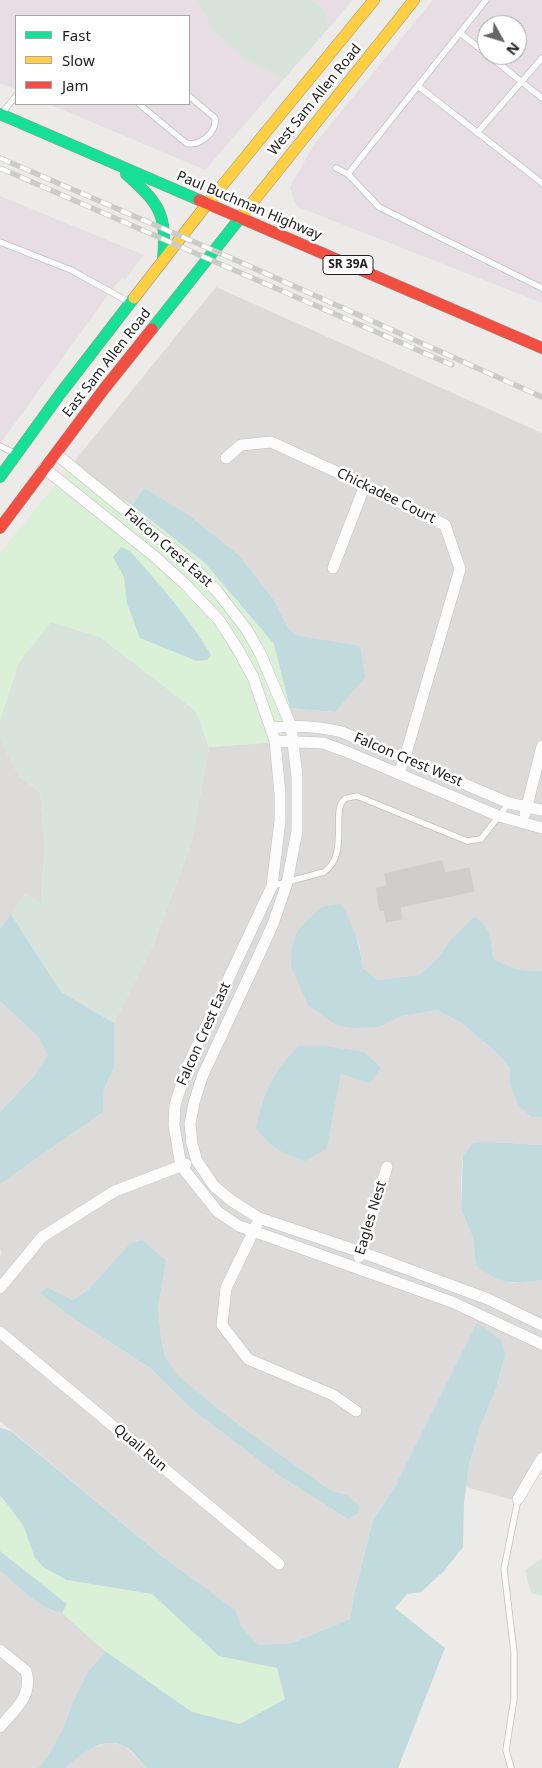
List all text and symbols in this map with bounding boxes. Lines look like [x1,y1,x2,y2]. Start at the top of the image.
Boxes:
legend [15,15,190,105]
north arrow [477,15,527,65]
text: Fast [62,25,91,45]
text: N [502,39,524,60]
street label: West Sam Allen Road [265,41,365,159]
text: Slow [62,50,95,70]
text: Jam [62,75,89,95]
street label: Paul Buchman Highway [174,168,324,244]
road number: SR 39A [323,256,373,274]
street label: East Sam Allen Road [59,305,155,421]
street label: Chickadee Court [334,465,438,527]
street label: Falcon Crest East [121,505,215,591]
street label: Falcon Crest West [351,730,465,790]
street label: Falcon Crest East [174,980,234,1088]
street label: Eagles Nest [352,1179,390,1257]
street label: Quail Run [110,1421,170,1475]

